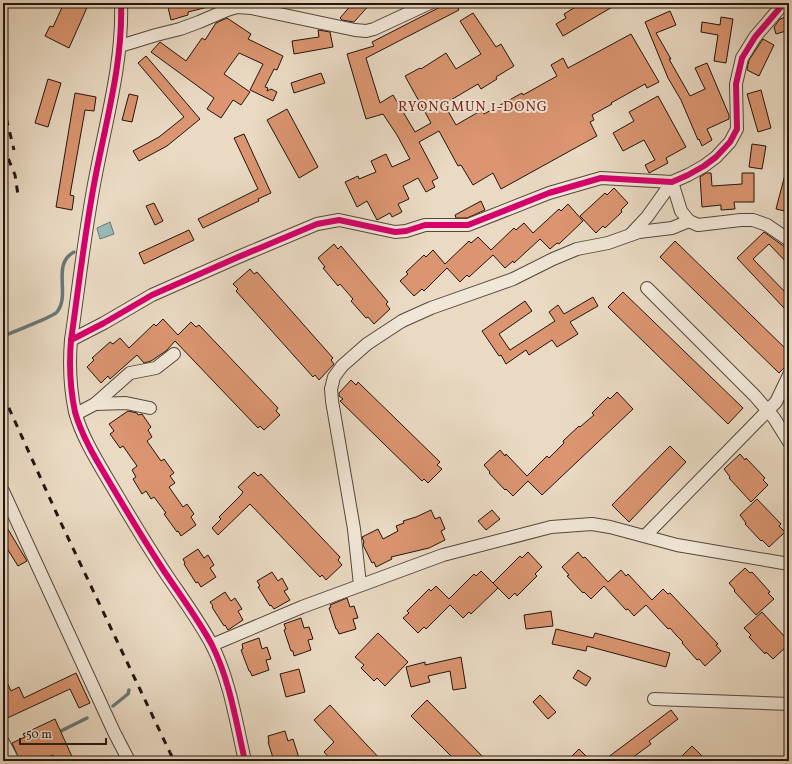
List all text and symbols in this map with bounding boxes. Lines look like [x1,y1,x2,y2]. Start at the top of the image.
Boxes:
district label: RYONGMUN 1-DONG [398,98,548,117]
scale bar [20,720,106,746]
text: 50 m [26,727,52,743]

